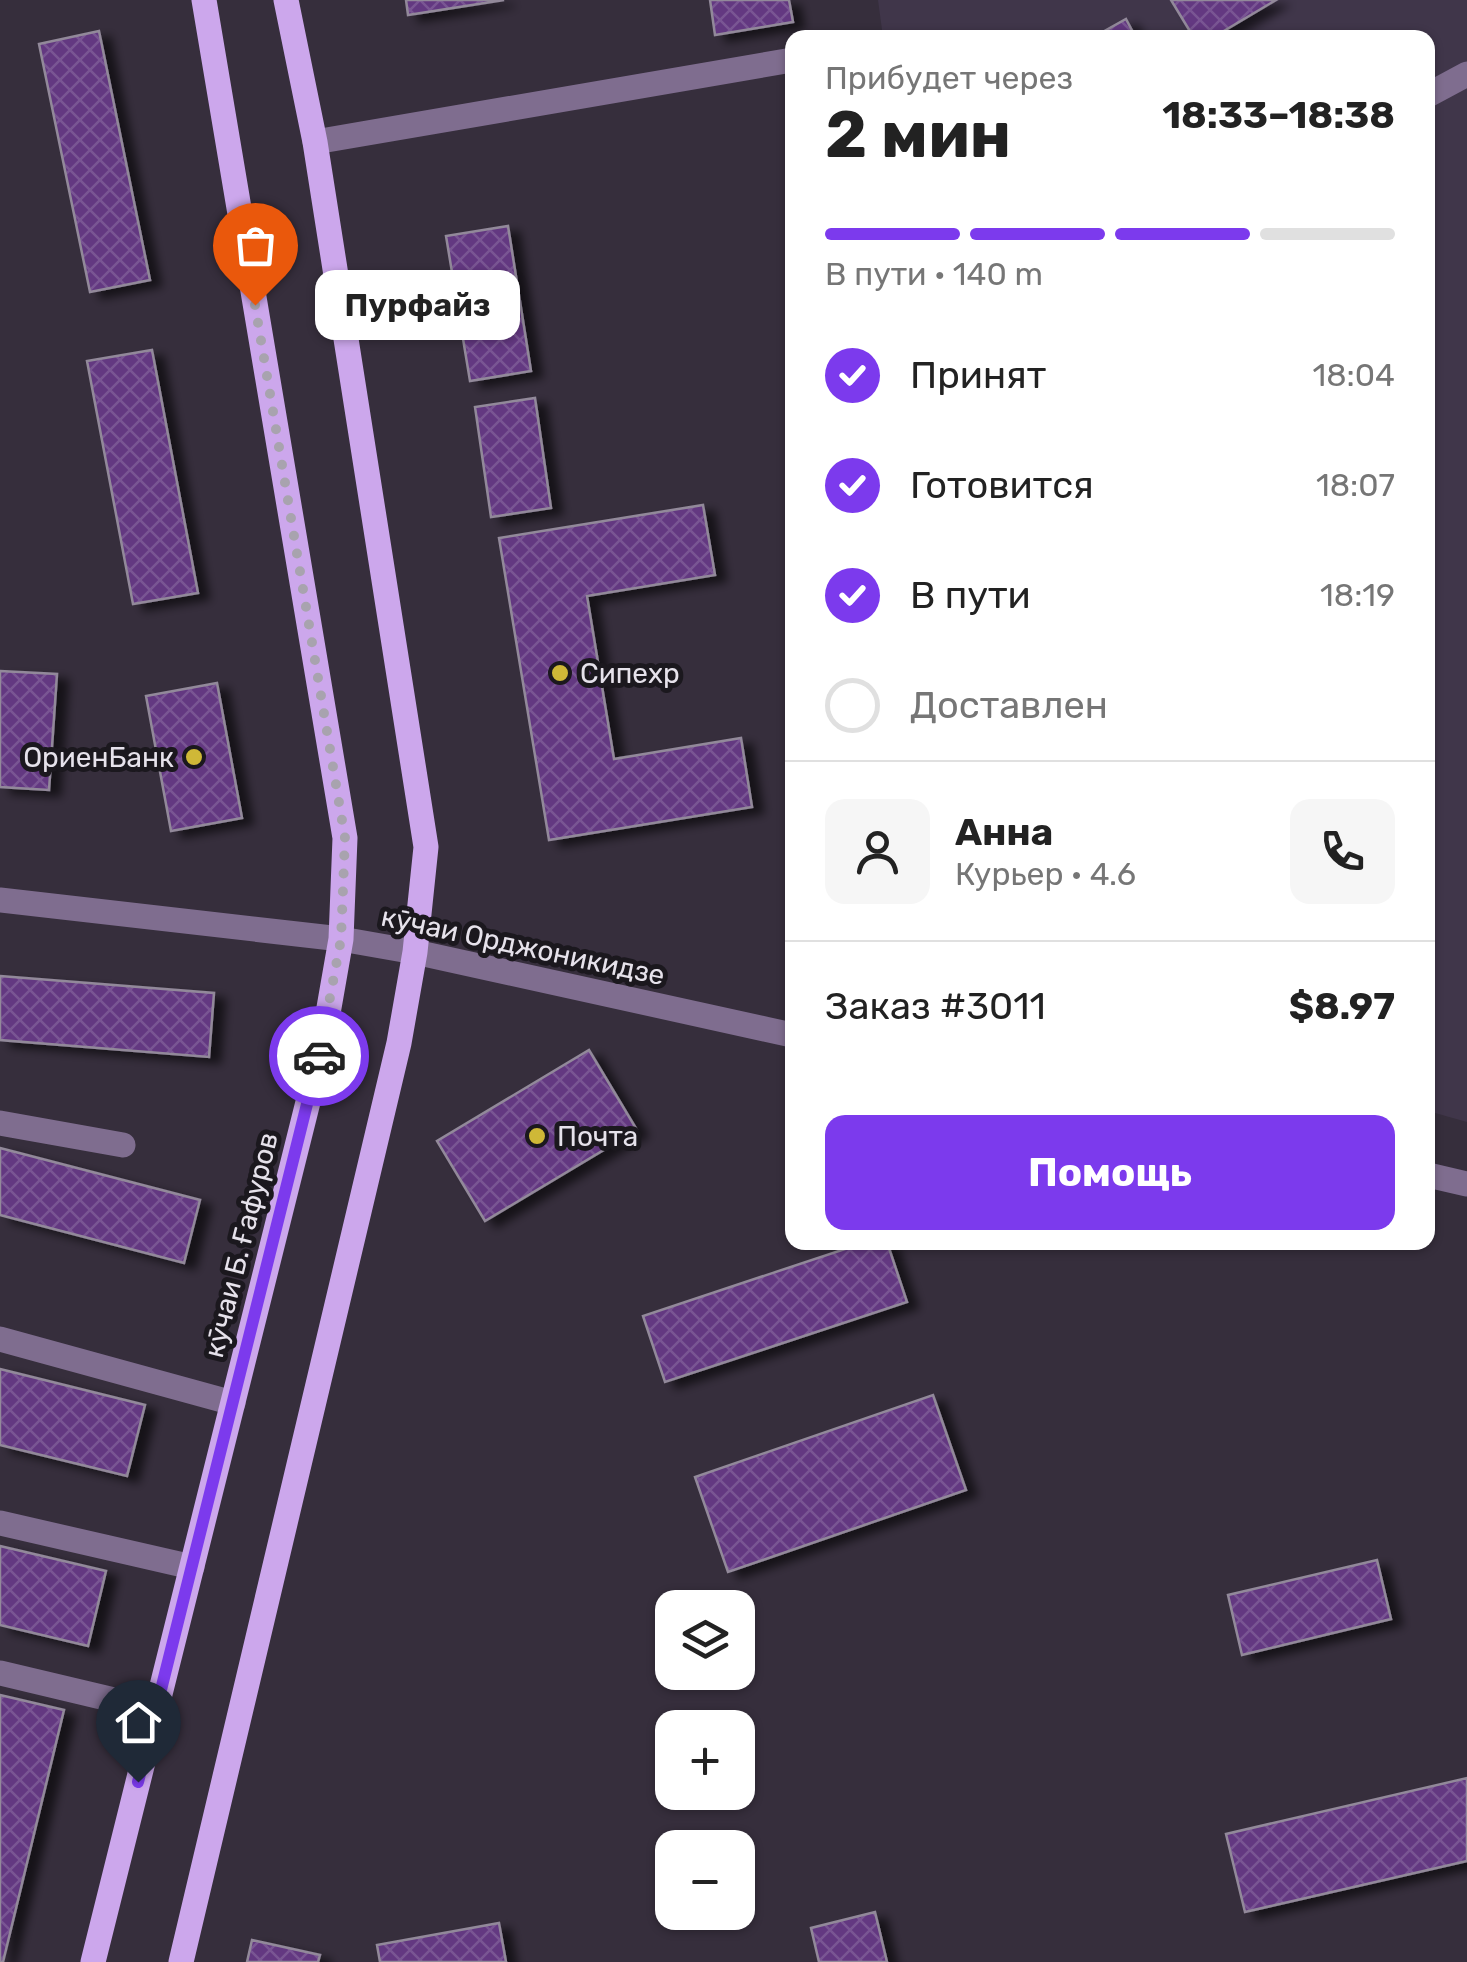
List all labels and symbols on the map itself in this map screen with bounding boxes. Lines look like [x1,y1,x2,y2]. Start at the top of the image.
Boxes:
pin [213,203,298,306]
callout: Пурфайз [315,270,520,340]
place label: Сипехр [580,657,680,690]
marker: Сипехр [549,662,571,684]
place label: ОриенБанк [23,741,174,774]
marker: ОриенБанк [183,746,205,768]
street label: кӯчаи Орджоникидзе [378,900,668,992]
courier [269,1006,369,1106]
place label: Почта [557,1120,638,1153]
marker: Почта [526,1125,548,1147]
street label: кӯчаи Б. Ғафуров [197,1129,285,1361]
pin [96,1680,181,1783]

